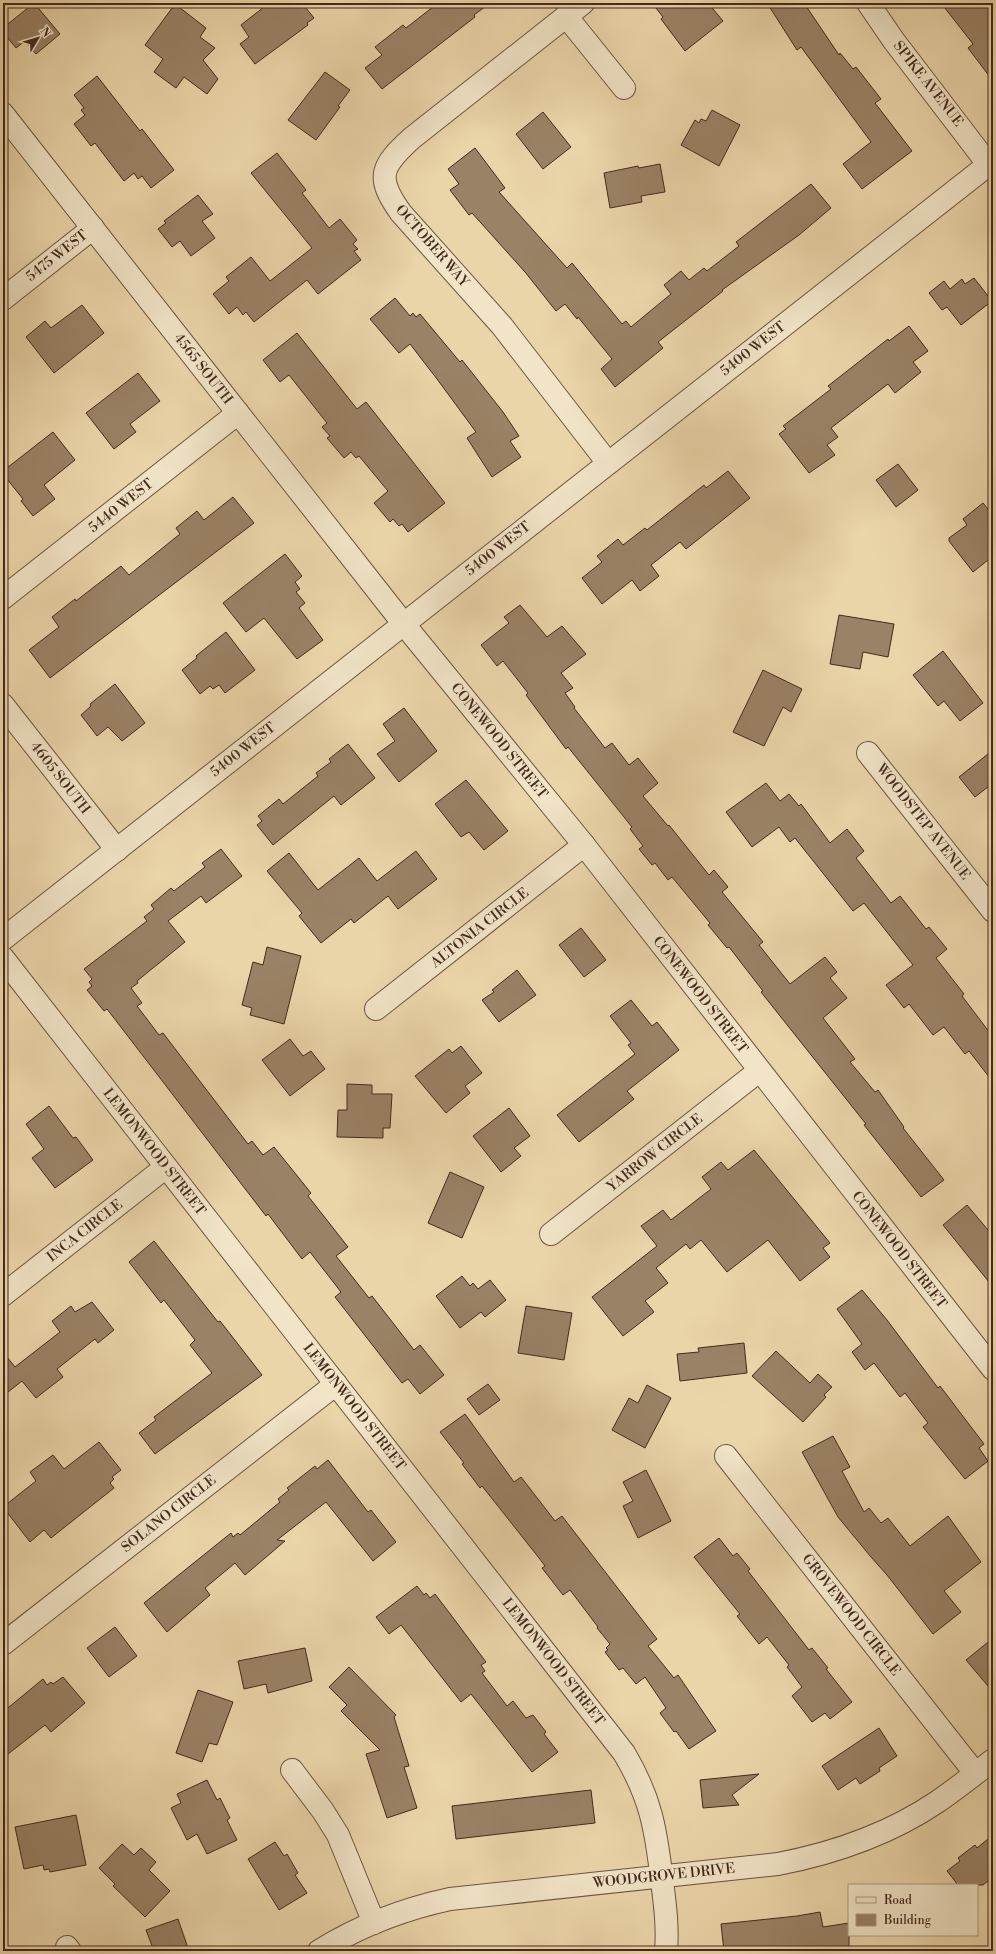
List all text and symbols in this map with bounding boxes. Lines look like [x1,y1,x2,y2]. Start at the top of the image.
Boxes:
north arrow [18,18,58,58]
text: N [37,25,53,40]
street label: SPIKE AVENUE [889,38,967,130]
street label: OCTOBER WAY [391,201,473,291]
street label: 5475 WEST [23,226,92,286]
street label: 5400 WEST [717,318,789,380]
street label: 4565 SOUTH [170,330,237,409]
street label: 5440 WEST [85,475,157,537]
street label: 5400 WEST [462,518,534,580]
street label: CONEWOOD STREET [447,679,551,803]
street label: 5400 WEST [207,719,279,781]
street label: 4605 SOUTH [26,738,94,818]
street label: WOODSTEP AVENUE [871,759,974,884]
street label: ALTONIA CIRCLE [426,884,533,973]
street label: CONEWOOD STREET [649,933,752,1057]
street label: LEMONWOOD STREET [99,1085,209,1219]
street label: YARROW CIRCLE [603,1110,707,1197]
street label: CONEWOOD STREET [848,1188,951,1312]
street label: INCA CIRCLE [44,1196,126,1266]
street label: LEMONWOOD STREET [299,1340,409,1474]
street label: SOLANO CIRCLE [118,1471,220,1557]
street label: GROVEWOOD CIRCLE [798,1550,904,1680]
street label: LEMONWOOD STREET [498,1595,608,1729]
street label: WOODGROVE DRIVE [591,1860,736,1893]
legend [848,1884,978,1936]
text: Road [884,1893,912,1908]
text: Building [883,1913,932,1928]

